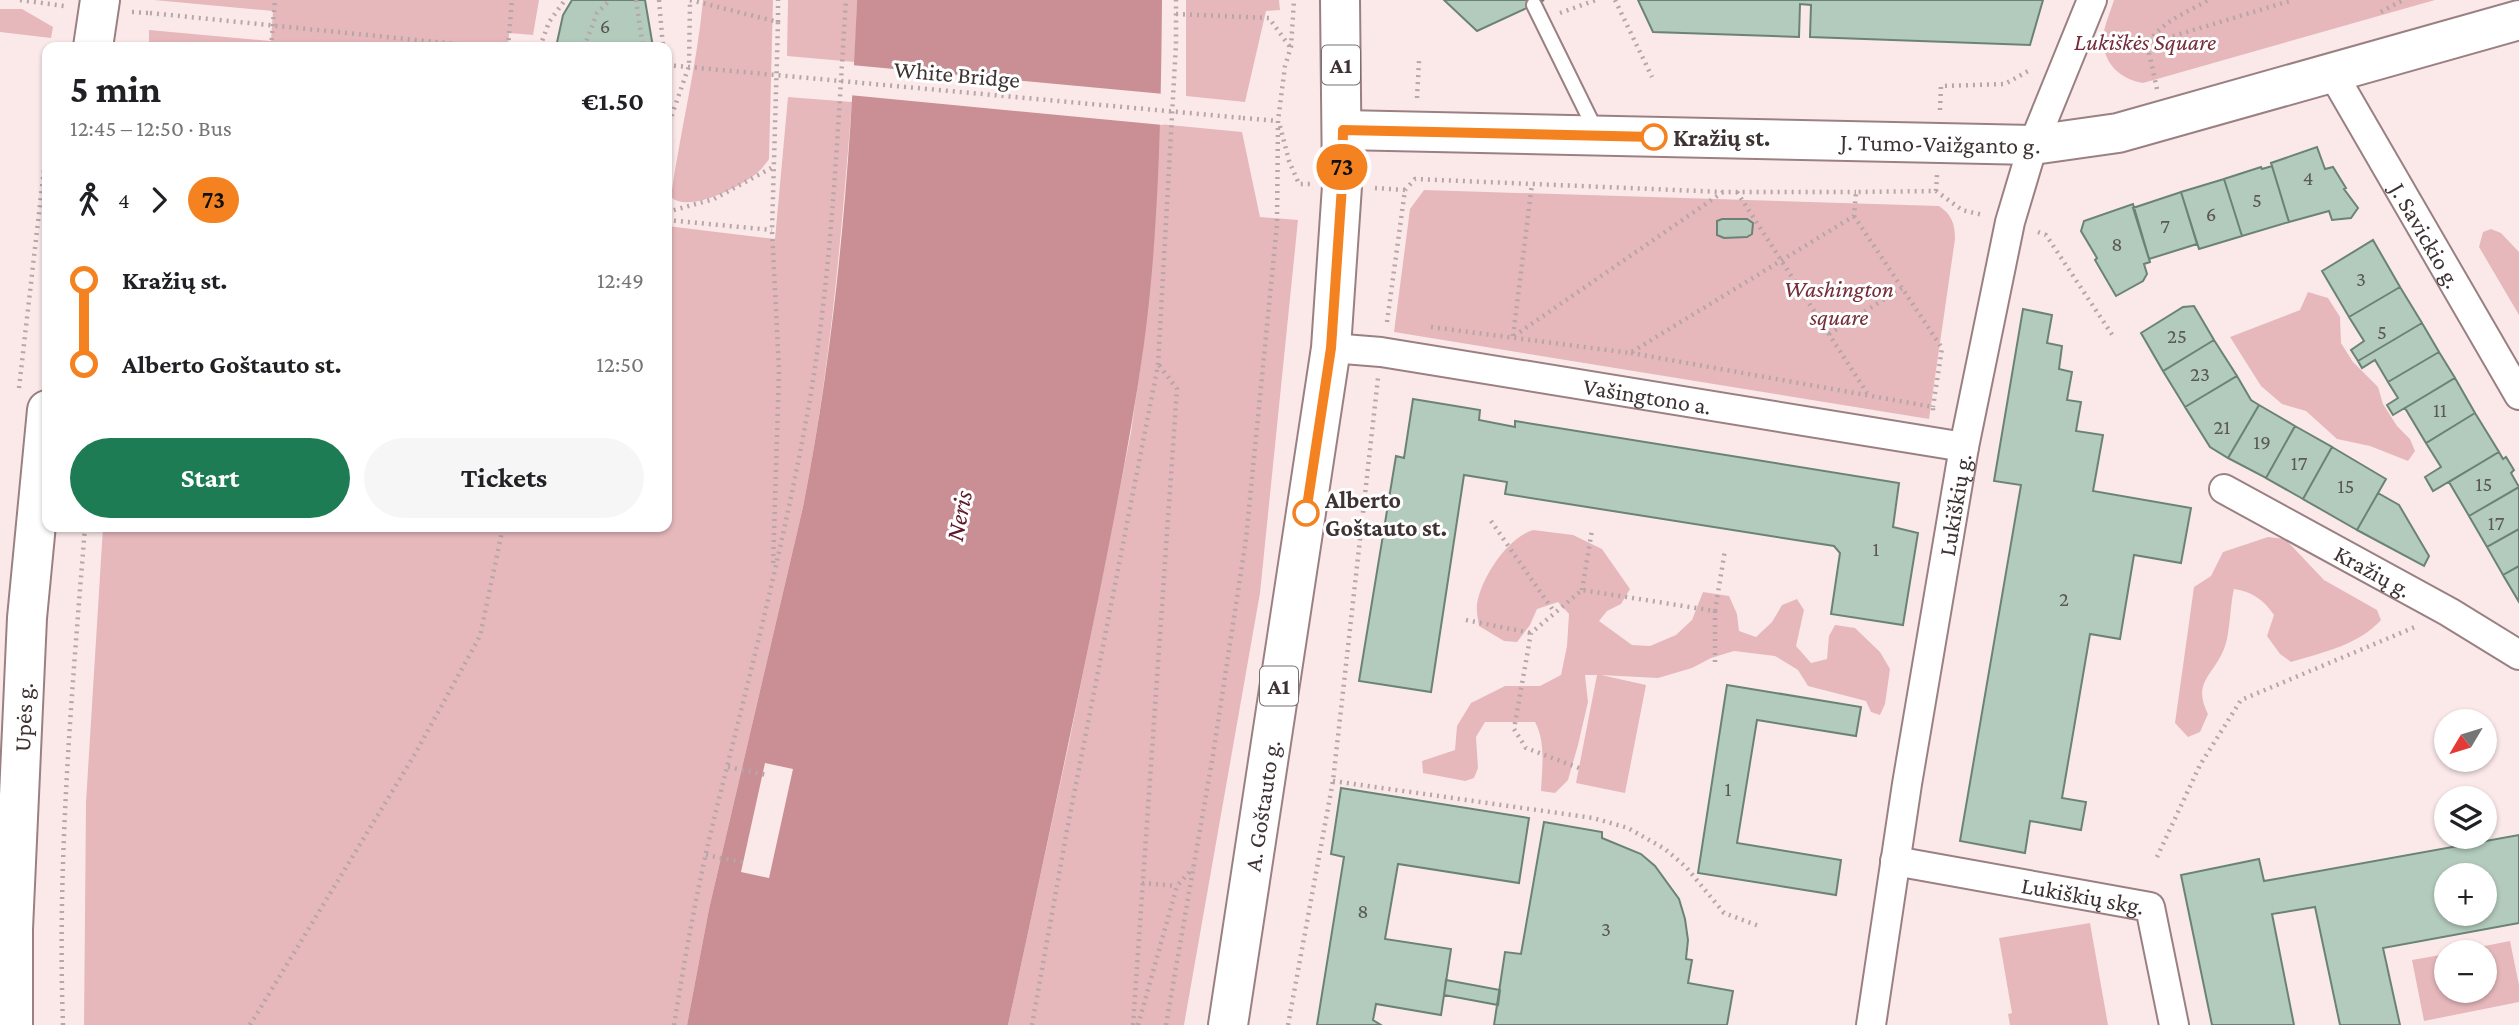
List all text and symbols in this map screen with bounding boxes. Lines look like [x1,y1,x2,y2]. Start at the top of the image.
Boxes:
house number: 6 [600,14,610,38]
park label: Lukiškės Square [2074,28,2216,55]
road number: A1 [1322,46,1360,85]
street label: White Bridge [893,55,1021,93]
text: 5 min [70,68,161,110]
text: €1.50 [581,87,644,116]
text: 12:45 – 12:50 · Bus [70,115,232,141]
marker: Kražių st. [1641,124,1667,150]
place label: Kražių st. [1673,124,1770,151]
street label: J. Tumo-Vaižganto g. [1838,127,2041,159]
line badge: 73 [1310,144,1374,190]
text: 73 [1330,153,1354,180]
house number: 4 [2303,166,2313,190]
street label: J. Savickio g. [2384,176,2467,292]
icon: walk [70,181,108,219]
icon: forward [140,181,178,219]
text: 73 [202,186,225,213]
text: 4 [118,187,130,213]
house number: 5 [2252,188,2262,212]
house number: 6 [2206,202,2216,226]
house number: 7 [2160,214,2170,238]
house number: 8 [2111,232,2123,256]
text: Kražių st. [122,266,228,295]
text: 12:49 [597,267,644,293]
house number: 3 [2356,267,2366,291]
park label: Washington square [1784,275,1894,330]
house number: 5 [2377,320,2387,344]
house number: 25 [2167,324,2187,348]
text: Alberto Goštauto st. [122,350,342,379]
text: 12:50 [596,351,644,377]
house number: 23 [2190,362,2210,386]
street label: Vašingtono a. [1581,372,1713,419]
house number: 11 [2433,398,2447,422]
house number: 21 [2214,415,2231,439]
house number: 19 [2253,430,2271,454]
button: Start [70,438,350,518]
button: Tickets [364,438,644,518]
street label: Lukiškių g. [1932,451,1976,558]
house number: 17 [2291,451,2308,475]
house number: 15 [2476,472,2492,496]
house number: 15 [2338,474,2354,498]
place label: Alberto Goštauto st. [1324,486,1447,541]
water label: Neris [940,488,978,544]
marker: Alberto Goštauto st. [1293,500,1319,526]
house number: 17 [2488,511,2505,535]
house number: 1 [1873,537,1880,561]
street label: Kražių g. [2330,539,2416,602]
house number: 2 [2059,587,2069,611]
road number: A1 [1260,666,1298,706]
street label: Upės g. [7,682,38,752]
north arrow [2434,709,2497,772]
map controls [2434,709,2497,1003]
street label: A. Goštauto g. [1238,738,1285,873]
house number: 1 [1725,777,1732,801]
button: layers [2434,786,2497,849]
button: + [2434,863,2497,926]
street label: Lukiškių skg. [2019,871,2146,919]
house number: 8 [1357,899,1369,923]
house number: 3 [1601,917,1611,941]
button: − [2434,940,2497,1003]

